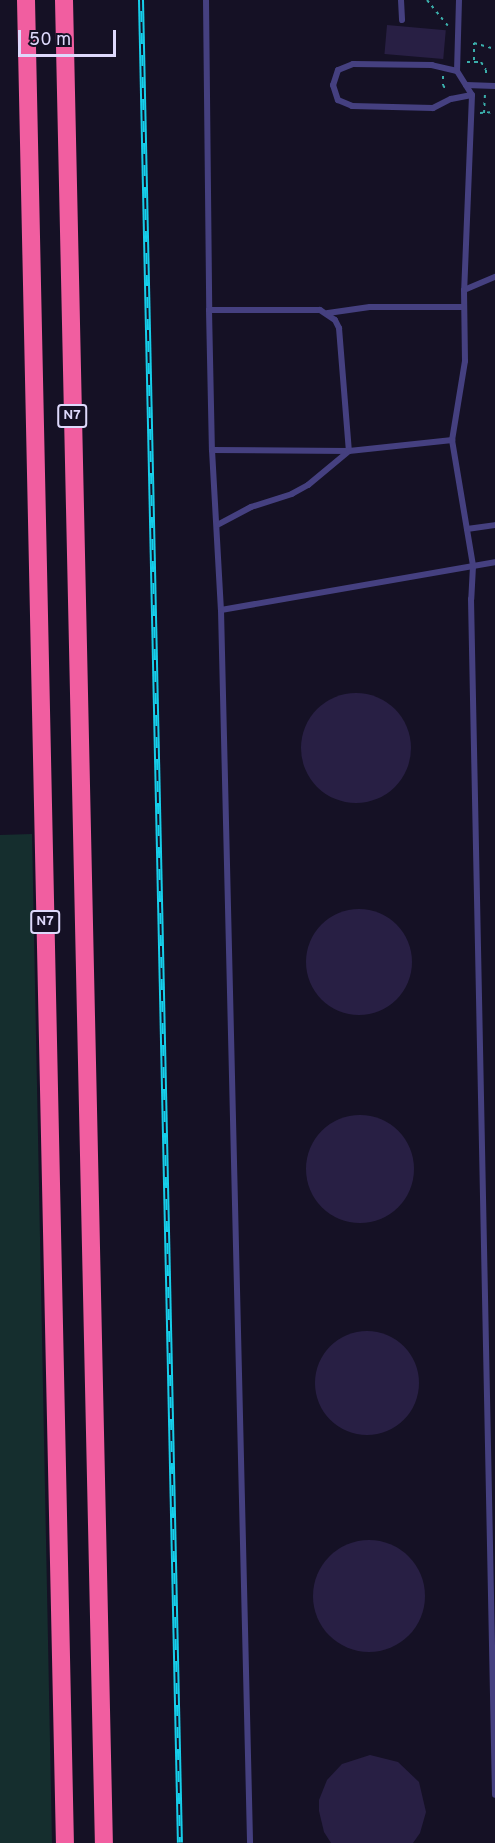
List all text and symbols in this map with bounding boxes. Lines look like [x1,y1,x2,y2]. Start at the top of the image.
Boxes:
scale bar [21,18,118,56]
text: 50 m [29,29,71,52]
road number: N7 [57,405,87,427]
road number: N7 [30,911,60,933]

